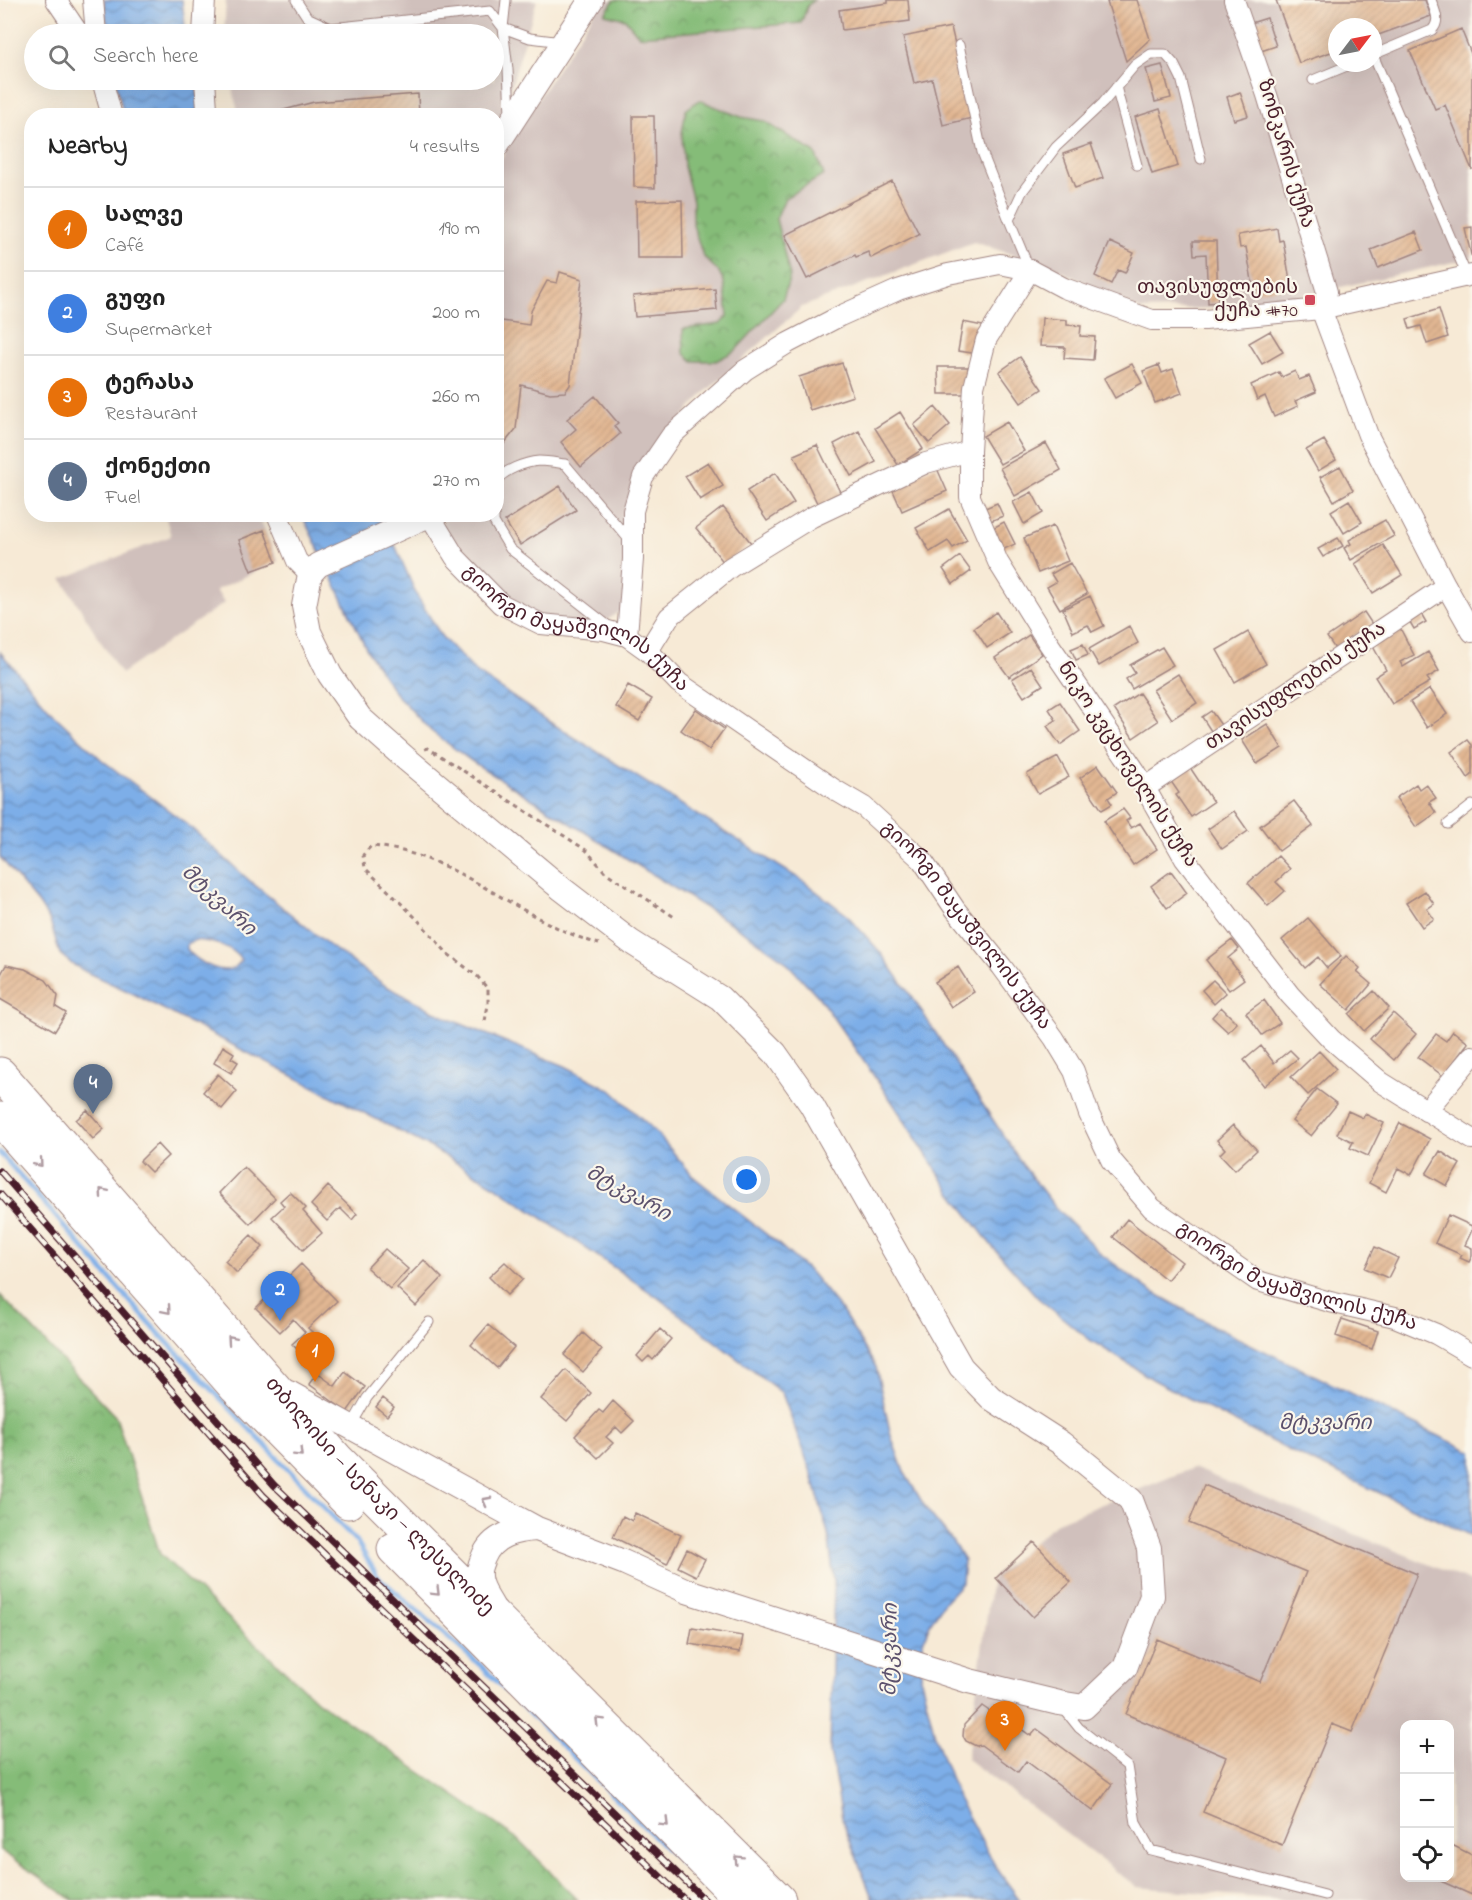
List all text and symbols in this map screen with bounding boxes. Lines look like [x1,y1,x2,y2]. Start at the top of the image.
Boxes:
north arrow [1328,18,1382,72]
search box [24,24,504,90]
icon: search [45,41,78,74]
text: Search here [93,41,198,73]
street label: ზონკარის ქუჩა [1249,76,1321,232]
text: Nearby [48,128,127,166]
text: 4 results [410,133,480,162]
text: სალვე [105,200,183,232]
text: 1 [64,215,71,244]
text: 190 m [438,215,480,244]
text: Café [105,232,144,261]
place label: თავისუფლების ქუჩა #70 [1137,274,1298,326]
text: გუფი [105,284,166,316]
marker: თავისუფლების ქუჩა #70 [1303,293,1317,307]
text: 2 [63,299,72,328]
text: 200 m [432,299,480,328]
text: Supermarket [105,316,212,345]
text: ტერასა [105,368,194,400]
text: 3 [63,383,72,412]
text: 260 m [432,383,480,412]
text: Restaurant [105,400,198,429]
text: ქონექთი [105,452,211,484]
text: 4 [63,467,72,496]
text: 270 m [433,467,480,496]
text: Fuel [105,484,140,513]
street label: გიორგი მაყაშვილის ქუჩა [456,558,694,700]
street label: თავისუფლების ქუჩა [1200,615,1392,759]
street label: ნიკო კვცხოველის ქუჩა [1049,656,1205,874]
street label: გიორგი მაყაშვილის ქუჩა [874,814,1058,1036]
water label: მტკვარი [174,858,263,944]
pin: 4 [74,1064,112,1114]
one-way arrow [31,1156,42,1167]
water label: მტკვარი [580,1158,677,1230]
your location [732,1165,761,1194]
one-way arrow [99,1188,110,1199]
street label: გიორგი მაყაშვილის ქუჩა [1170,1214,1422,1339]
pin: 2 [260,1272,300,1321]
one-way arrow [160,1303,171,1314]
pin: 1 [296,1332,334,1382]
one-way arrow [227,1335,238,1346]
street label: თბილისი — სენაკი — ლესელიძე [257,1371,501,1622]
water label: მტკვარი [1279,1409,1372,1439]
one-way arrow [292,1446,303,1457]
one-way arrow [481,1497,492,1508]
one-way arrow [430,1585,440,1596]
water label: მტკვარი [875,1602,907,1697]
pin: 3 [986,1702,1024,1751]
one-way arrow [596,1717,606,1728]
map controls [1400,1720,1454,1882]
button: + [1400,1720,1454,1774]
button: − [1400,1774,1454,1828]
one-way arrow [658,1816,668,1827]
button: locate [1400,1828,1454,1882]
one-way arrow [734,1855,745,1866]

